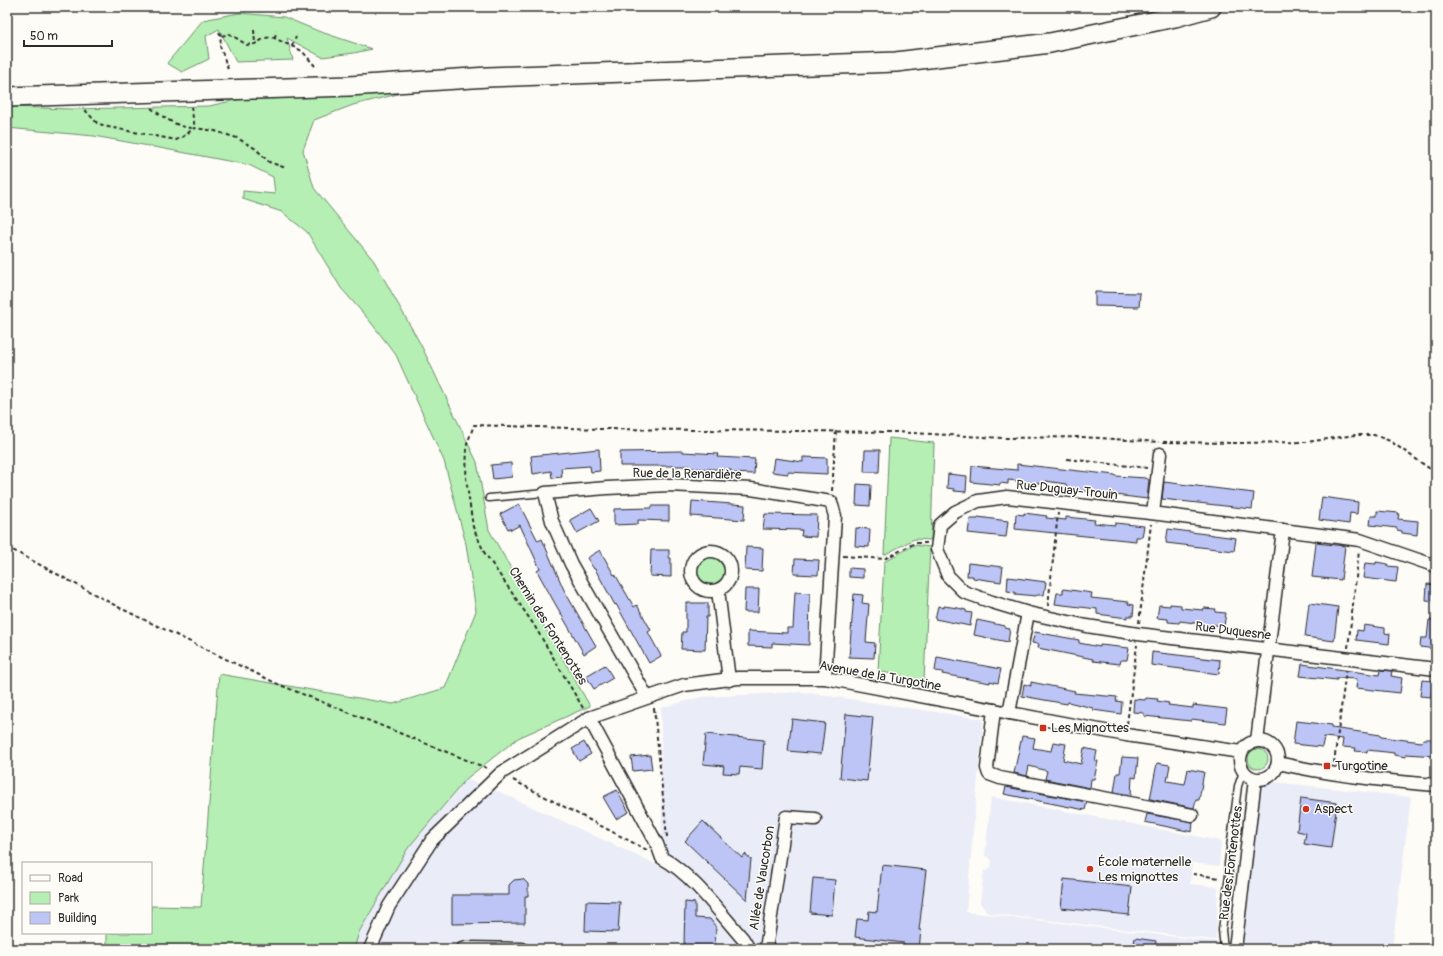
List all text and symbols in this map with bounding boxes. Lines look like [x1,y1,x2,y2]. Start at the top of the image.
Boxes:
scale bar [24,22,112,48]
text: 50 m [30,29,58,44]
street label: Rue de la Renardière [632,465,742,483]
street label: Rue Duguay-Trouin [1015,477,1119,503]
street label: Chemin des Fontenottes [505,564,591,688]
street label: Rue Duquesne [1194,618,1272,644]
street label: Avenue de la Turgotine [818,657,943,695]
place label: Les Mignottes [1051,720,1129,736]
marker: Les Mignottes [1038,723,1048,733]
place label: Turgotine [1335,758,1388,774]
marker: Turgotine [1322,761,1332,771]
place label: Aspect [1314,801,1353,817]
marker: Aspect [1301,804,1311,814]
street label: Rue des Fontenottes [1216,805,1246,921]
street label: Allée de Vaucorbon [746,825,778,931]
place label: École maternelle Les mignottes [1098,854,1192,885]
legend [22,862,152,934]
marker: École maternelle Les mignottes [1085,864,1095,874]
text: Road [58,871,83,886]
text: Park [58,891,79,906]
text: Building [58,911,97,926]

